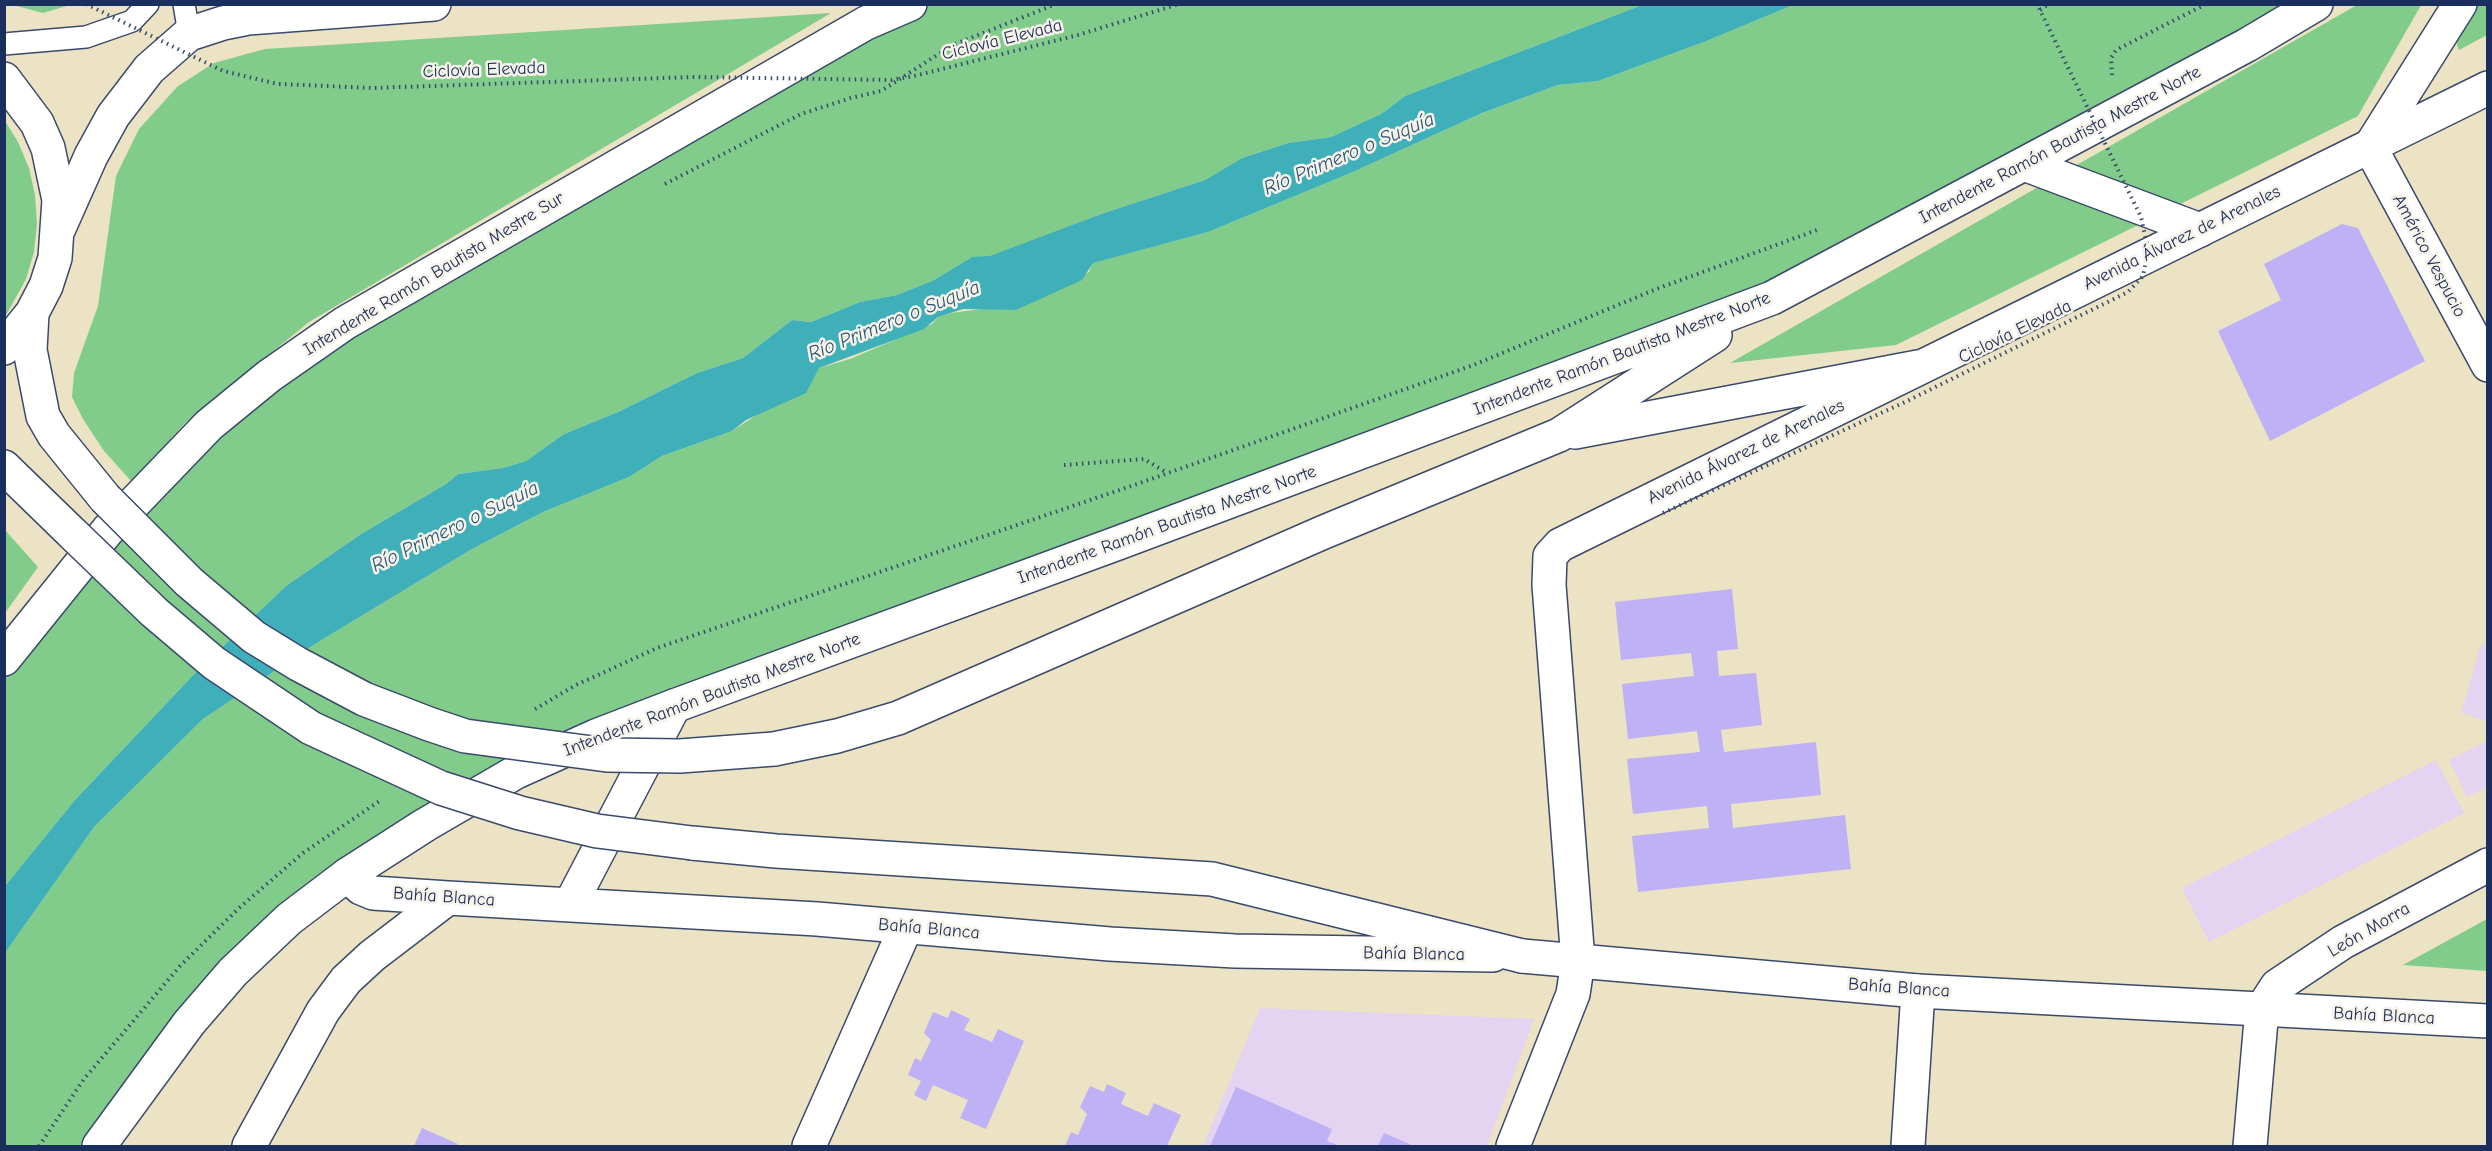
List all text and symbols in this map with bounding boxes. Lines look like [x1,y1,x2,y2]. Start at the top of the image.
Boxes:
street label: Ciclovía Elevada [940,15,1064,65]
street label: Ciclovía Elevada [422,57,546,83]
street label: Intendente Ramón Bautista Mestre Norte [1915,61,2205,229]
water label: Río Primero o Suquía [1260,107,1438,201]
street label: Avenida Álvarez de Arenales [2080,181,2284,295]
street label: Intendente Ramón Bautista Mestre Sur [300,187,568,361]
street label: Américo Vespucio [2388,191,2470,321]
water label: Río Primero o Suquía [805,276,983,366]
street label: Intendente Ramón Bautista Mestre Norte [1471,287,1773,421]
street label: Ciclovía Elevada [1955,295,2075,369]
street label: Avenida Álvarez de Arenales [1644,395,1848,509]
street label: Intendente Ramón Bautista Mestre Norte [1015,461,1319,589]
water label: Río Primero o Suquía [367,476,543,578]
street label: Intendente Ramón Bautista Mestre Norte [561,628,863,762]
street label: Bahía Blanca [392,883,496,911]
street label: León Morra [2324,898,2414,962]
street label: Bahía Blanca [877,914,981,944]
street label: Bahía Blanca [1363,942,1465,966]
street label: Bahía Blanca [1847,974,1951,1002]
street label: Bahía Blanca [2333,1003,2435,1029]

